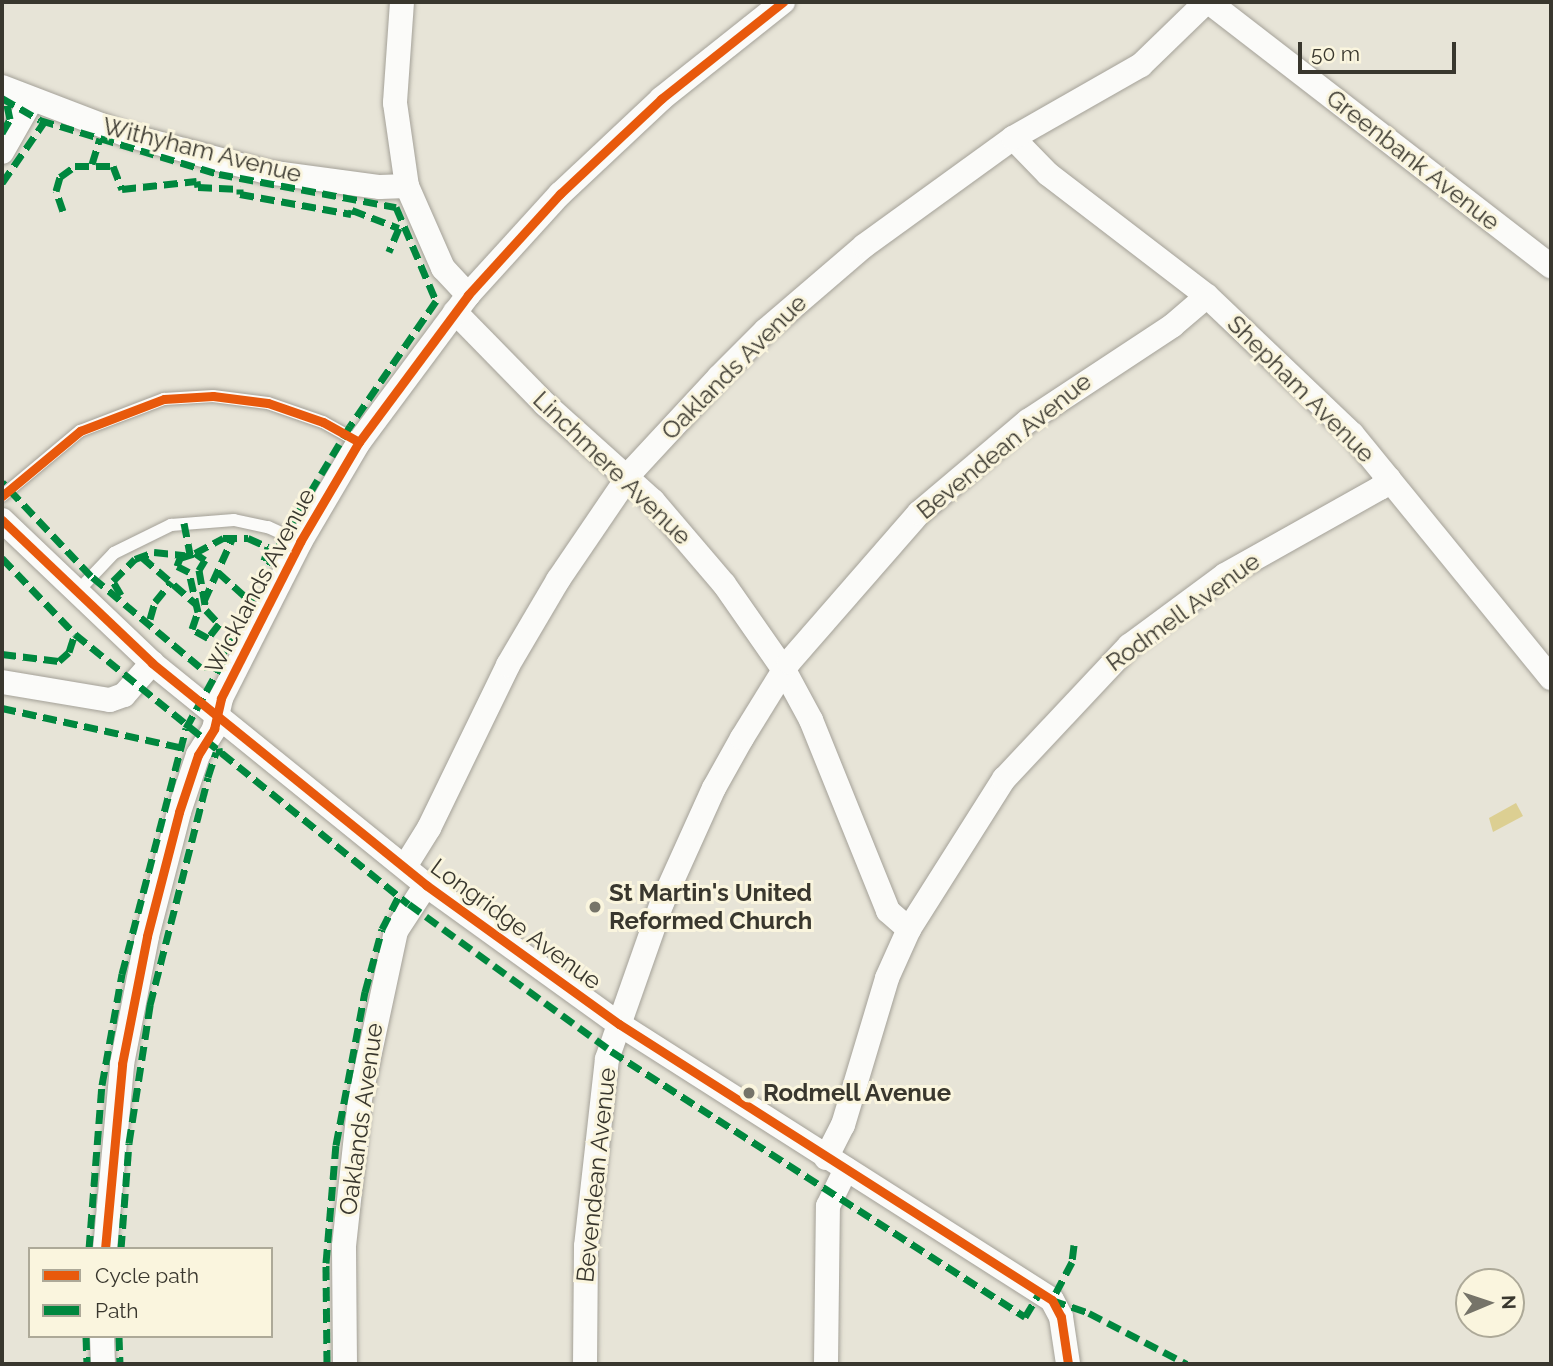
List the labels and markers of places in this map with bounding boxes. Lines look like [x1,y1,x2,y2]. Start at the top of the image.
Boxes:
place label: St Martin's United Reformed Church [609,879,812,935]
marker: St Martin's United Reformed Church [587,899,603,915]
place label: Rodmell Avenue [763,1079,952,1107]
marker: Rodmell Avenue [741,1085,757,1101]

